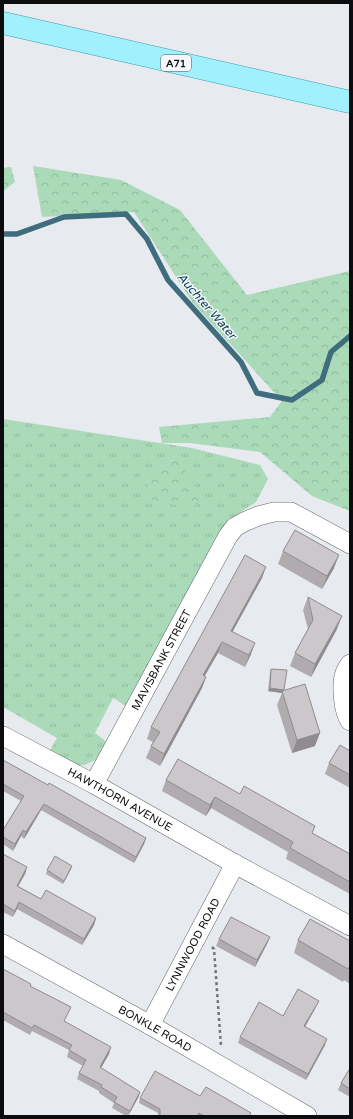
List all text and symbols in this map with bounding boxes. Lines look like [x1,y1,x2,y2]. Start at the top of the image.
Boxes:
road number: A71 [161,55,191,71]
water label: Auchter Water [175,270,240,343]
street label: MAVISBANK STREET [129,607,194,713]
street label: HAWTHORN AVENUE [65,765,174,834]
street label: LYNNWOOD ROAD [163,896,223,993]
street label: BONKLE ROAD [116,1003,194,1055]

